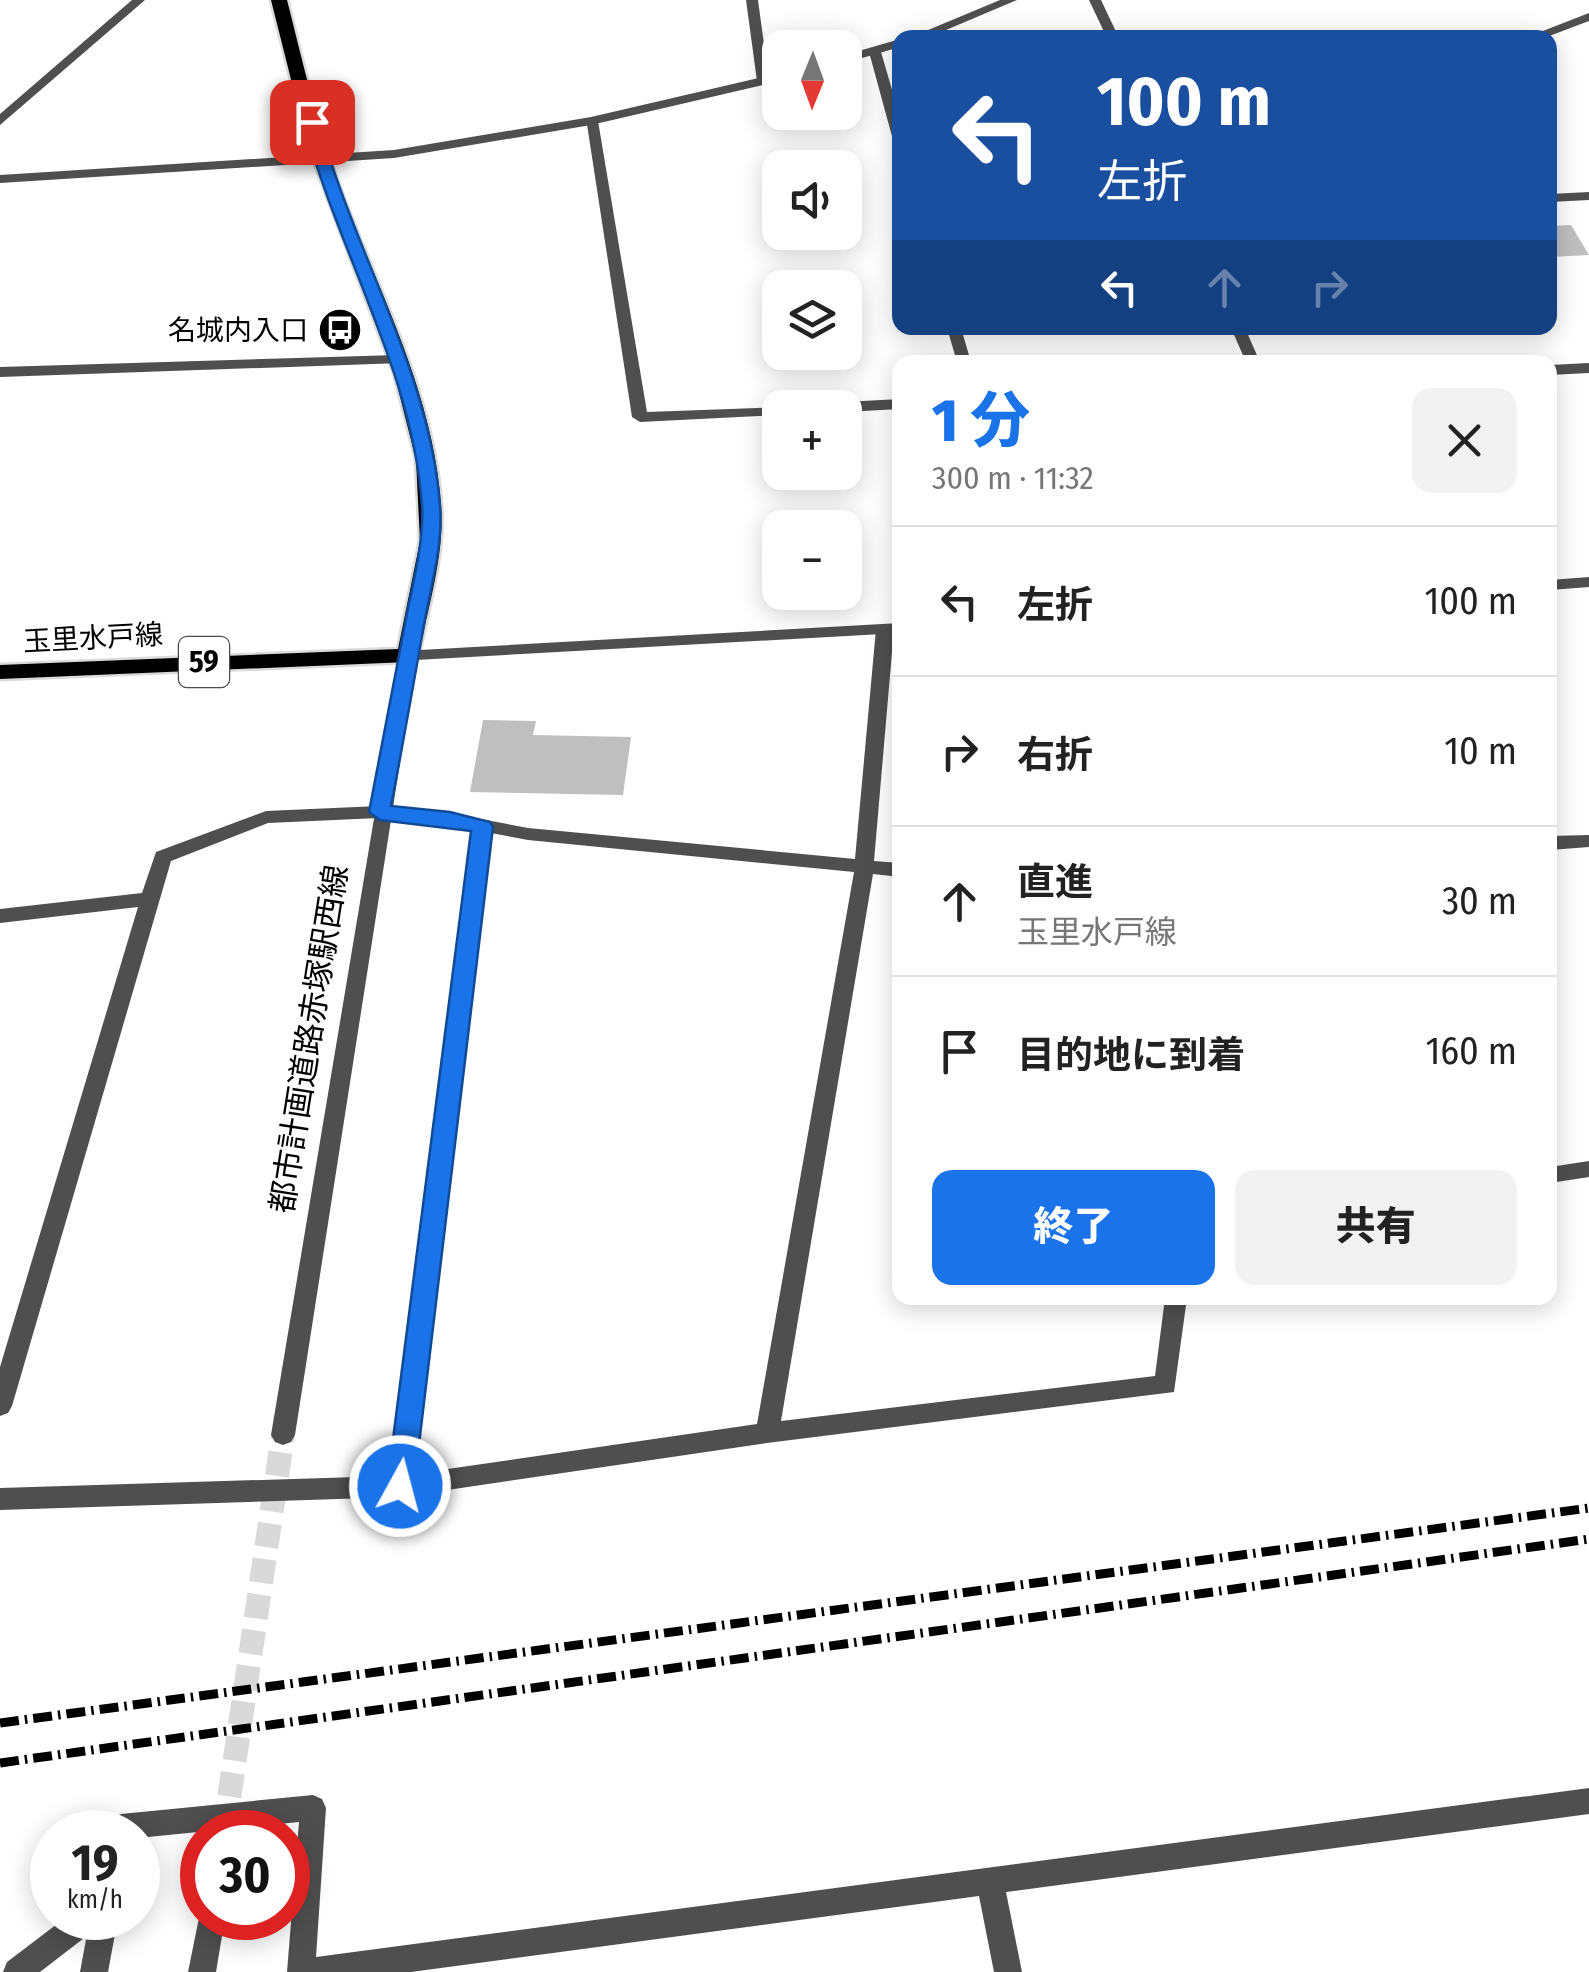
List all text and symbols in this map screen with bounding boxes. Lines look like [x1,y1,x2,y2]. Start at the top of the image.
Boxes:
north arrow [762,30,862,130]
map controls [762,30,862,610]
text: 100 m [1097,60,1271,144]
icon: left [932,70,1062,200]
pin [270,80,355,165]
icon: arrive [285,95,340,150]
button: sound [762,150,862,250]
text: 左折 [1097,155,1187,209]
icon: left [1092,260,1147,315]
icon: ahead [1197,260,1252,315]
icon: right [1302,260,1357,315]
button: layers [762,270,862,370]
bus stop icon: 名城内入口 [317,307,363,353]
place label: 名城内入口 [168,314,308,347]
text: 1 分 [932,385,1030,457]
button: close [1412,388,1517,493]
button: + [762,390,862,490]
text: 300 m · 11:32 [932,459,1094,497]
button: − [762,510,862,610]
icon: left [932,574,987,629]
text: 100 m [1424,578,1517,624]
text: 左折 [1017,582,1093,628]
street label: 玉里水戸線 [22,618,164,658]
road number: 59 [179,637,229,687]
icon: right [932,724,987,779]
text: 10 m [1444,728,1517,774]
text: 右折 [1017,732,1093,778]
text: 直進 [1017,859,1093,905]
street label: 都市計画道路赤塚駅西線 [263,862,355,1216]
icon: ahead [932,874,987,929]
text: 30 m [1442,878,1517,924]
text: 玉里水戸線 [1017,913,1177,951]
icon: arrive [932,1024,987,1079]
text: 160 m [1425,1028,1517,1074]
text: 目的地に到着 [1017,1032,1245,1078]
button: 終了 [932,1170,1215,1285]
button: 共有 [1235,1170,1517,1285]
position arrow [348,1434,452,1538]
speed limit sign: 30 [180,1810,310,1940]
text: 19 [71,1833,118,1893]
text: km/h [67,1885,123,1915]

